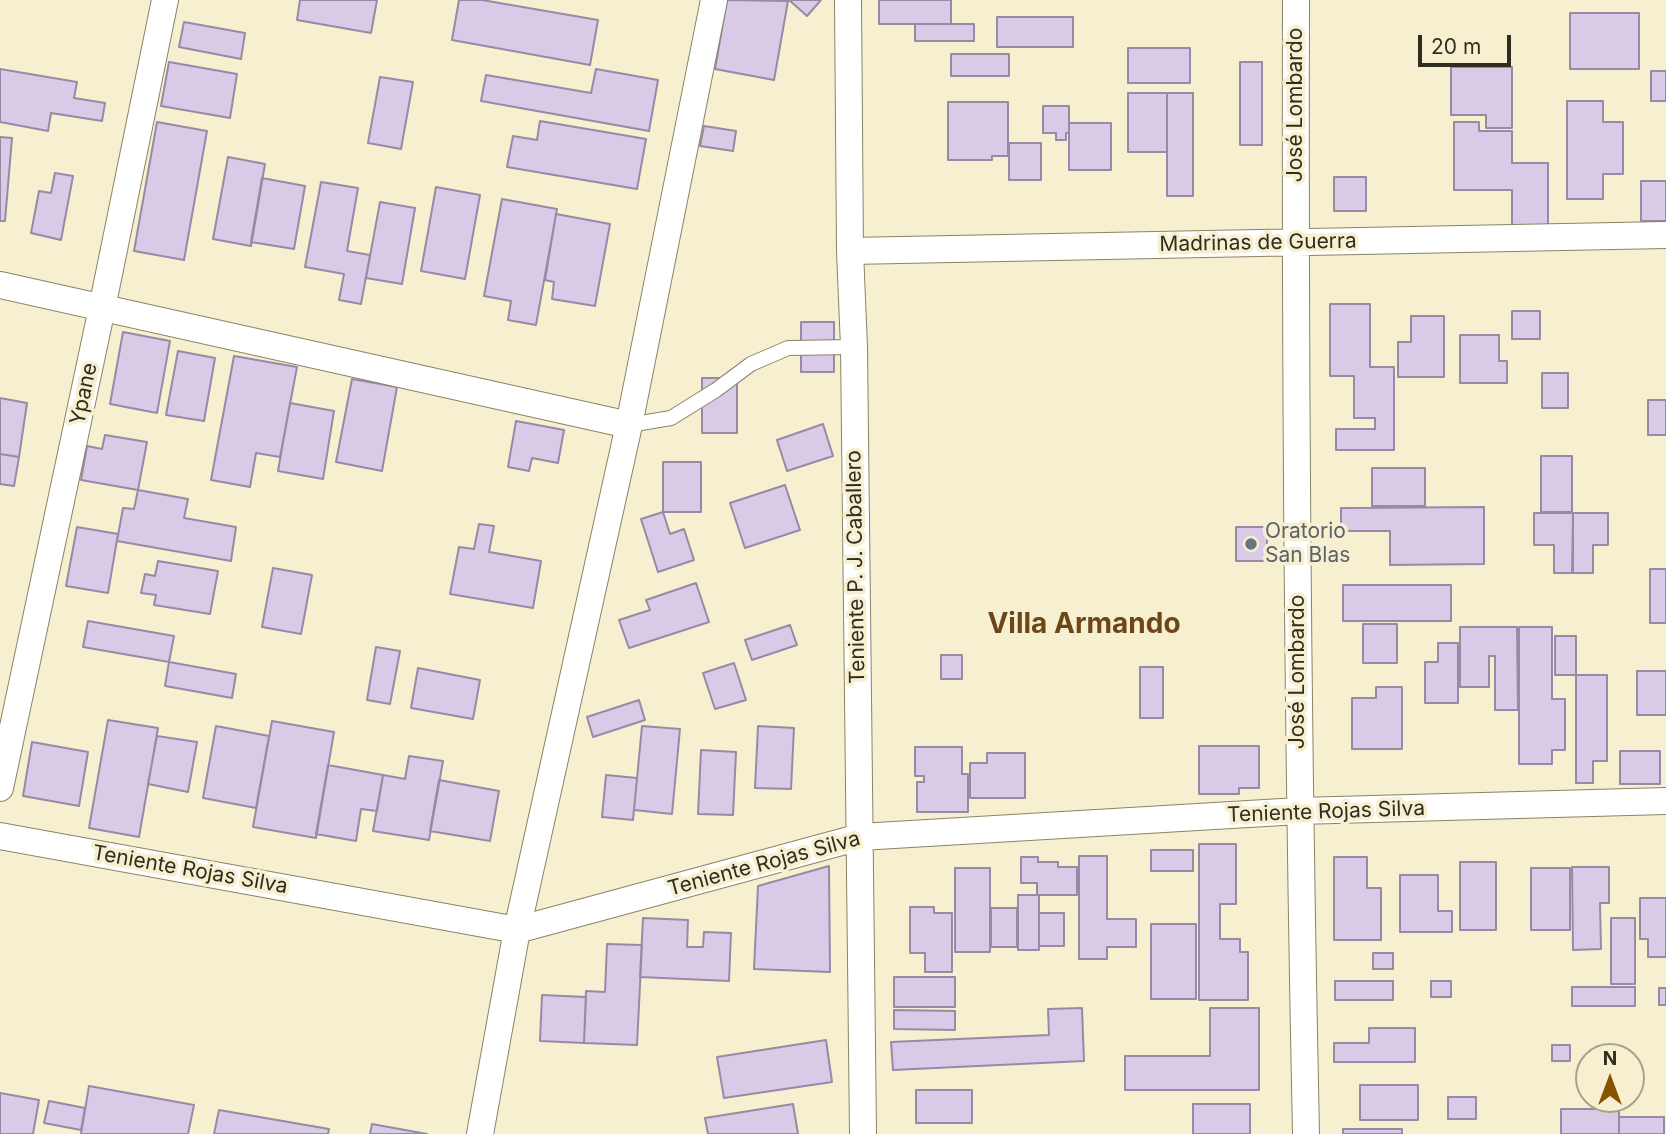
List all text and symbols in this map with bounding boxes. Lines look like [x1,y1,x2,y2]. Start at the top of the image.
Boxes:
scale bar [1421,21,1514,65]
street label: José Lombardo [1283,28,1309,182]
text: 20 m [1431,34,1481,59]
street label: Madrinas de Guerra [1159,229,1357,257]
street label: Ypane [65,361,103,427]
street label: Teniente P. J. Caballero [841,450,871,684]
place label: Oratorio San Blas [1265,519,1350,569]
marker: Oratorio San Blas [1243,536,1259,552]
street label: José Lombardo [1285,595,1311,749]
district label: Villa Armando [987,608,1181,642]
street label: Teniente Rojas Silva [1227,796,1425,828]
street label: Teniente Rojas Silva [665,826,863,902]
street label: Teniente Rojas Silva [90,840,290,900]
north arrow [1575,1043,1645,1113]
text: N [1603,1047,1617,1070]

